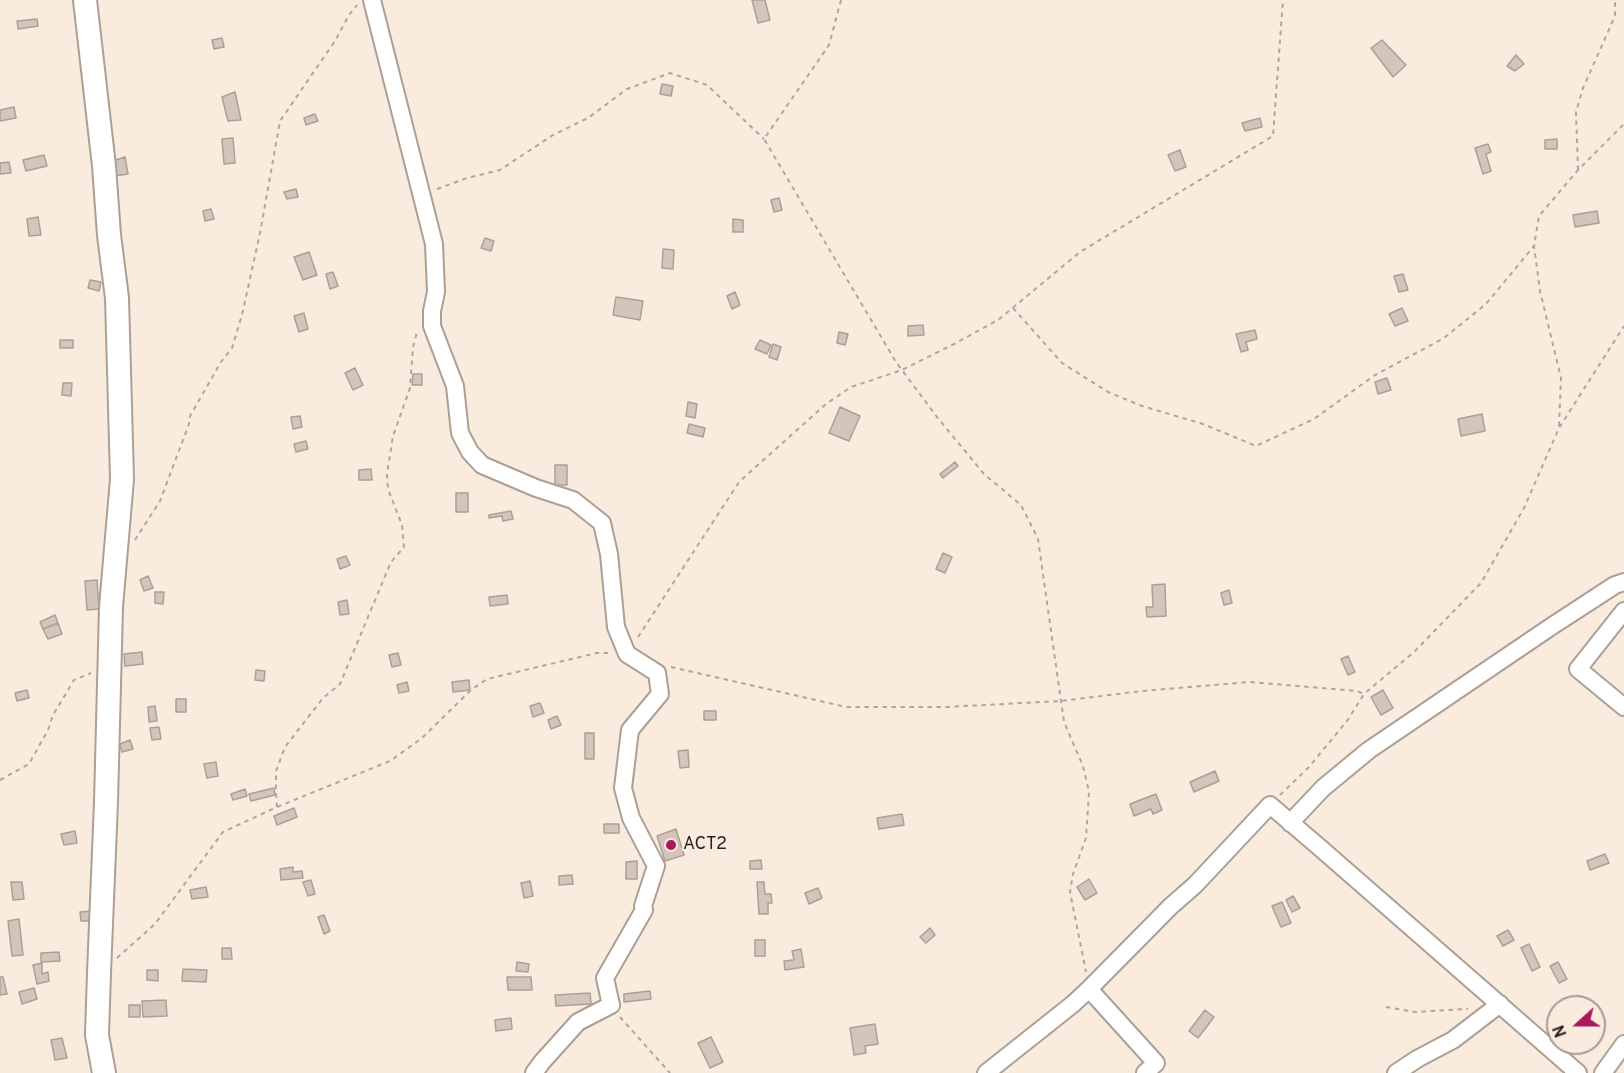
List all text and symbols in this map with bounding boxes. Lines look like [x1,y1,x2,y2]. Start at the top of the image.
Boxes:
place label: ACT2 [683,834,727,856]
marker: ACT2 [664,838,678,852]
north arrow [1546,995,1606,1055]
text: N [1550,1022,1572,1040]

